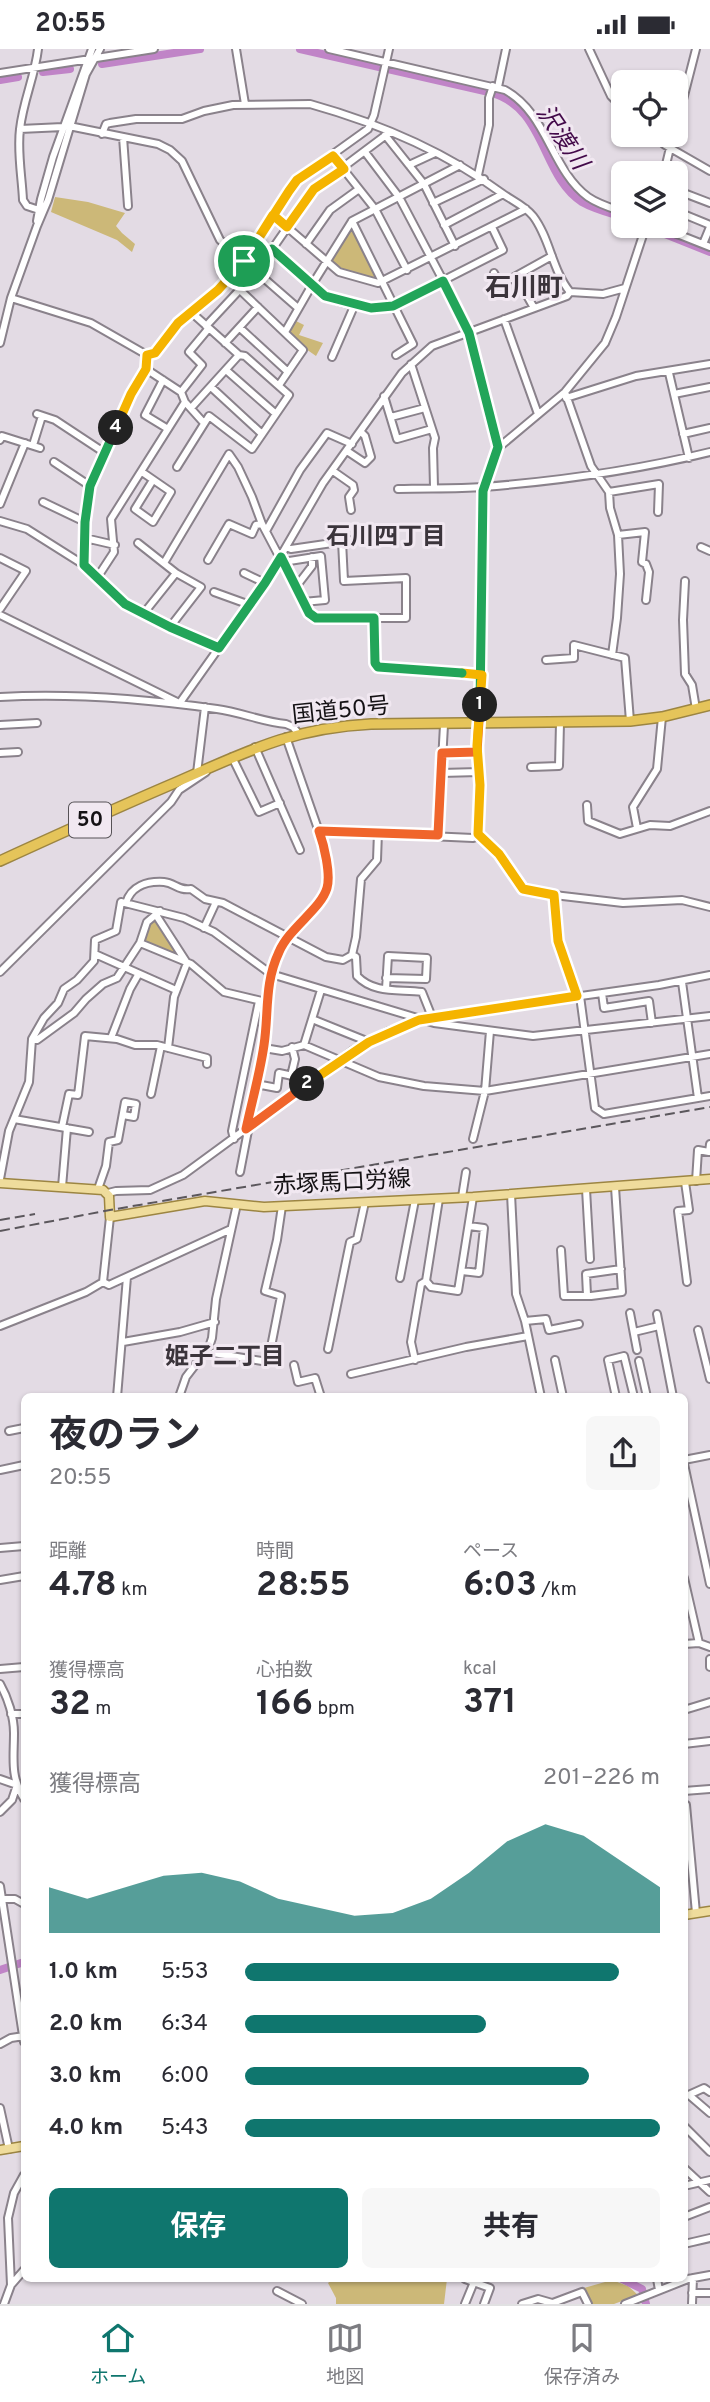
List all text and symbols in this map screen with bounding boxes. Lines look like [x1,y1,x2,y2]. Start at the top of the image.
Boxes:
text: 20:55 [35,8,106,41]
map controls [611,70,688,238]
button: locate [611,70,688,147]
water label: 沢渡川 [528,100,595,179]
button: layers [611,161,688,238]
pin [214,231,274,291]
icon: arrive [225,242,263,280]
district label: 石川町 [485,273,563,306]
pin: 4 [99,411,134,445]
text: 4 [109,415,122,439]
district label: 石川四丁目 [326,523,446,553]
pin: 1 [462,687,498,723]
street label: 国道50号 [291,692,391,732]
text: 1 [476,692,483,716]
road number: 50 [69,803,111,837]
pin: 2 [290,1067,324,1101]
text: 2 [301,1071,312,1095]
street label: 赤塚馬口労線 [272,1166,412,1202]
district label: 姫子二丁目 [165,1343,285,1373]
text: 夜のラン [49,1413,201,1462]
button: share [586,1416,660,1490]
text: 20:55 [49,1464,112,1493]
text: 距離 [49,1540,87,1564]
text: 時間 [256,1540,294,1564]
text: ペース [463,1540,519,1564]
text: 4.78 [49,1564,117,1608]
text: 28:55 [256,1564,351,1608]
text: 6:03 [463,1564,537,1608]
text: km [117,1578,147,1602]
text: /km [537,1578,577,1602]
text: kcal [463,1657,497,1681]
text: 獲得標高 [49,1659,125,1683]
text: 心拍数 [256,1659,313,1683]
text: 371 [463,1681,517,1725]
text: 32 [49,1683,91,1727]
text: 166 [256,1683,313,1727]
text: m [91,1697,111,1721]
text: bpm [313,1697,355,1721]
text: 201–226 m [543,1764,660,1793]
text: 獲得標高 [49,1771,141,1800]
text: 1.0 km [49,1958,118,1987]
text: 5:53 [161,1958,209,1987]
text: 2.0 km [49,2010,123,2039]
text: 6:34 [161,2010,208,2039]
text: 3.0 km [49,2062,122,2091]
text: 6:00 [161,2062,209,2091]
text: 4.0 km [49,2114,123,2143]
text: 5:43 [161,2114,209,2143]
button: 保存 [49,2188,348,2268]
button: 共有 [362,2188,660,2268]
tab: ホーム [90,2319,146,2390]
tab: 地図 [326,2319,364,2390]
tab: 保存済み [544,2319,620,2390]

